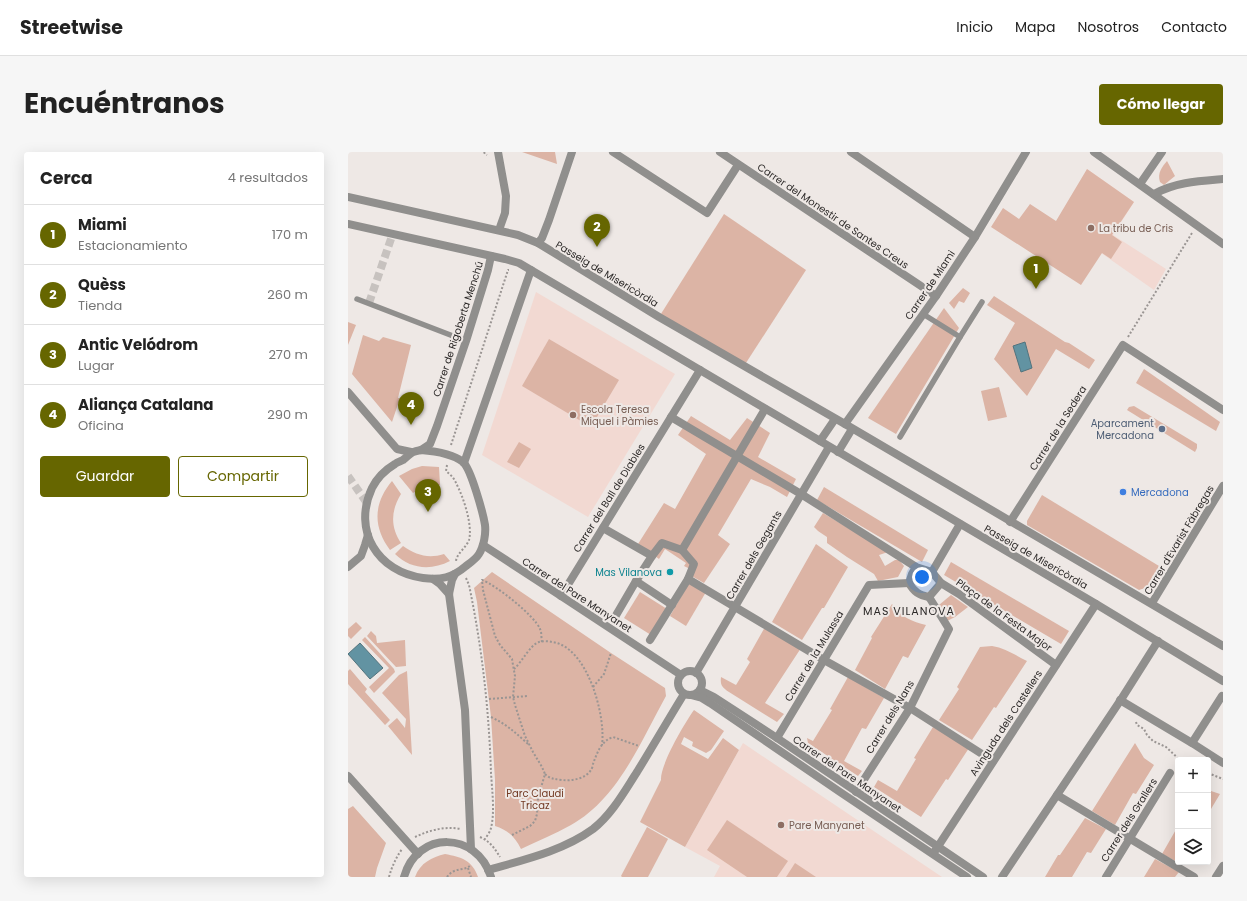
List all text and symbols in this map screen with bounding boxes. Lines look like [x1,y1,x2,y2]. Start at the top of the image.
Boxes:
text: Streetwise [20,14,123,41]
text: Inicio [956,17,993,37]
text: Mapa [1015,17,1056,37]
text: Nosotros [1078,17,1139,37]
text: Contacto [1161,17,1227,37]
text: Encuéntranos [24,84,225,123]
button: Cómo llegar [1099,84,1223,125]
street label: Carrer del Monestir de Santes Creus [754,160,912,272]
text: Cerca [40,166,93,190]
text: 4 resultados [228,168,308,187]
text: Miami [78,214,127,235]
pin: 2 [584,214,610,247]
place label: La tribu de Cris [1099,221,1173,236]
marker: La tribu de Cris [1086,223,1096,233]
text: 1 [51,225,55,244]
text: 170 m [272,225,308,244]
text: Estacionamiento [78,236,188,255]
street label: Passeig de Misericòrdia [553,237,661,311]
street label: Carrer de Miami [901,247,959,323]
pin: 1 [1023,256,1049,289]
street label: Carrer de Rigoberta Menchú [429,259,487,399]
text: Quèss [78,274,126,295]
text: 2 [49,285,57,304]
text: 260 m [267,285,308,304]
text: Tienda [78,296,122,315]
text: Antic Velódrom [78,334,198,355]
text: 3 [49,345,57,364]
text: 270 m [268,345,308,364]
text: Lugar [78,356,114,375]
street label: Carrer de la Sedera [1026,383,1090,473]
pin: 4 [398,392,424,425]
text: Aliança Catalana [78,394,213,415]
place label: Escola Teresa Miquel i Pàmies [581,402,658,429]
text: 4 [49,405,57,424]
text: 290 m [267,405,308,424]
marker: Escola Teresa Miquel i Pàmies [568,410,578,420]
text: Oficina [78,416,124,435]
place label: Aparcament Mercadona [1091,416,1154,443]
marker: Aparcament Mercadona [1157,424,1167,434]
street label: Carrer del Ball de Diables [569,441,649,555]
button: Guardar [40,456,170,497]
button: Compartir [178,456,308,497]
pin: 3 [415,479,441,512]
street label: Carrer d'Evarist Fàbregas [1140,482,1218,598]
place label: Mercadona [1131,485,1189,500]
marker: Mercadona [1118,487,1128,497]
street label: Carrer dels Gegants [722,508,786,602]
street label: Passeig de Misericòrdia [981,521,1091,593]
street label: Carrer del Pare Manyanet [519,554,635,636]
place label: Mas Vilanova [595,565,662,580]
marker: Mas Vilanova [665,567,675,577]
your location [912,567,932,587]
street label: Plaça de la Festa Major [953,575,1055,655]
district label: MAS VILANOVA [863,603,955,619]
street label: Carrer de la Mulassa [781,608,847,704]
street label: Avinguda dels Castellers [966,667,1046,779]
street label: Carrer dels Nans [862,677,918,757]
street label: Carrer del Pare Manyanet [790,732,905,816]
map controls [1175,757,1211,865]
button: + [1175,757,1211,793]
street label: Carrer dels Grallers [1097,775,1161,865]
park label: Parc Claudi Tricaz [506,786,564,813]
button: − [1175,793,1211,829]
place label: Pare Manyanet [789,818,865,833]
marker: Pare Manyanet [776,820,786,830]
button: layers [1175,829,1211,865]

